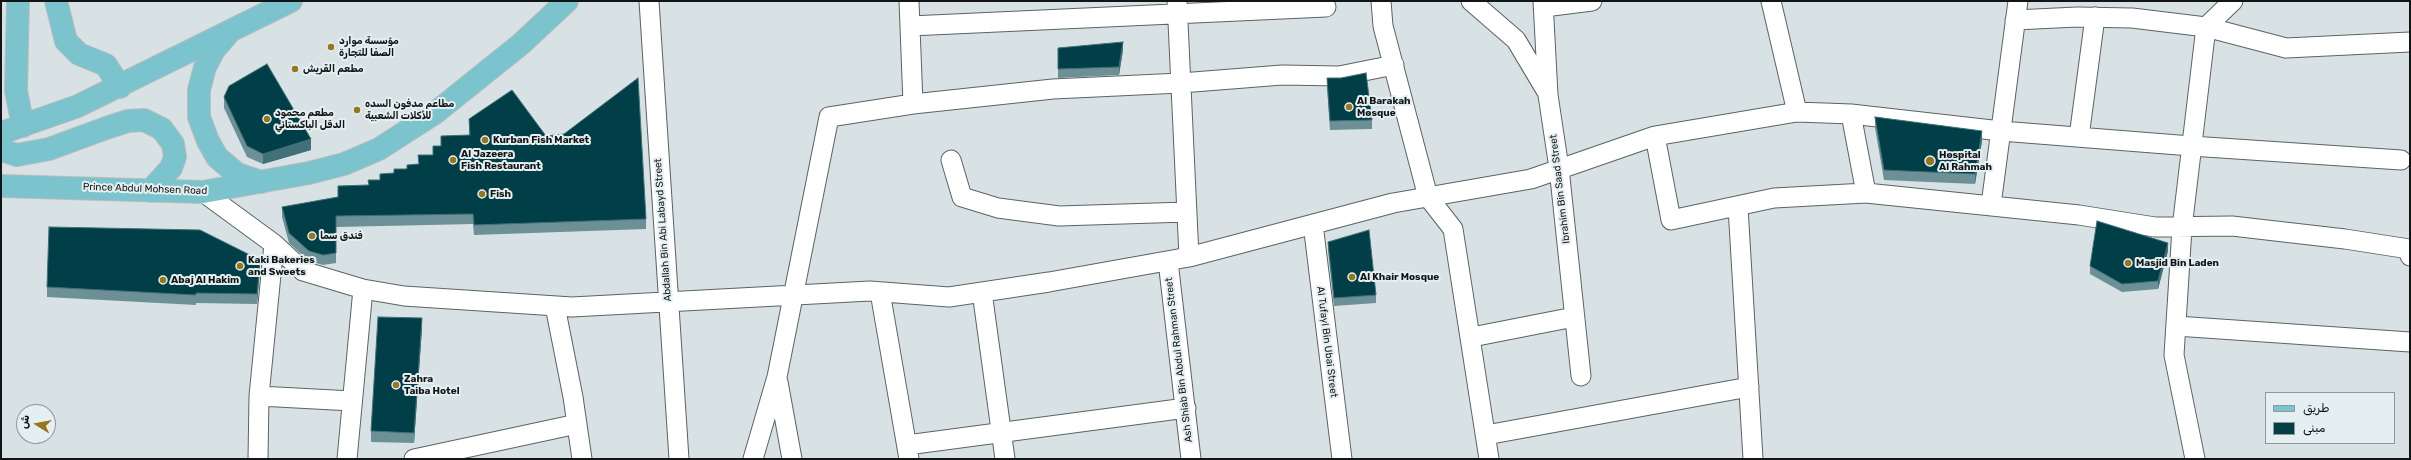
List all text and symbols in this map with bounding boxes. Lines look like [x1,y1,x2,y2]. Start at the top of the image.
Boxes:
place label: مؤسسة موارد الصفا للتجارة [339,35,399,58]
marker: مؤسسة موارد الصفا للتجارة [326,42,336,52]
place label: مطعم القريش [303,63,363,75]
marker: مطعم القريش [290,64,300,74]
place label: Al Barakah Mosque [1357,95,1411,118]
place label: مطاعم مدفون السده للأكلات الشعبية [365,98,454,122]
marker: Al Barakah Mosque [1344,102,1354,112]
marker: مطاعم مدفون السده للأكلات الشعبية [352,105,362,115]
place label: مطعم محمود الدقل الباكستاني [275,107,345,130]
marker: مطعم محمود الدقل الباكستاني [262,114,272,124]
place label: Kurban Fish Market [493,134,589,146]
street label: Ibrahim Bin Saad Street [1547,134,1573,244]
marker: Kurban Fish Market [480,135,490,145]
place label: Al Jazeera Fish Restaurant [461,148,541,172]
place label: Hospital Al Rahmah [1939,149,1992,172]
marker: Al Jazeera Fish Restaurant [448,155,458,165]
marker: Hospital Al Rahmah [1924,155,1936,167]
street label: Abdallah Bin Abi Labayd Street [652,158,674,302]
street label: Prince Abdul Mohsen Road [83,181,207,197]
place label: Fish [490,188,511,200]
marker: Fish [477,189,487,199]
place label: فندق سما [320,230,363,242]
marker: فندق سما [307,231,317,241]
place label: Kaki Bakeries and Sweets [248,254,315,278]
place label: Masjid Bin Laden [2136,257,2219,269]
marker: Masjid Bin Laden [2123,258,2133,268]
marker: Kaki Bakeries and Sweets [235,261,245,271]
place label: Al Khair Mosque [1360,271,1439,283]
marker: Al Khair Mosque [1347,272,1357,282]
place label: Abaj Al Hakim [171,274,239,286]
marker: Abaj Al Hakim [158,275,168,285]
street label: Ash Shiab Bin Abdul Rahman Street [1163,277,1195,443]
street label: Al Tufayl Bin Ubai Street [1314,286,1340,398]
place label: Zahra Taiba Hotel [404,373,460,396]
marker: Zahra Taiba Hotel [391,380,401,390]
legend [2265,392,2395,444]
text: طريق [2303,401,2329,415]
north arrow [16,404,56,444]
text: ش [17,414,32,430]
text: مبنى [2303,421,2325,435]

